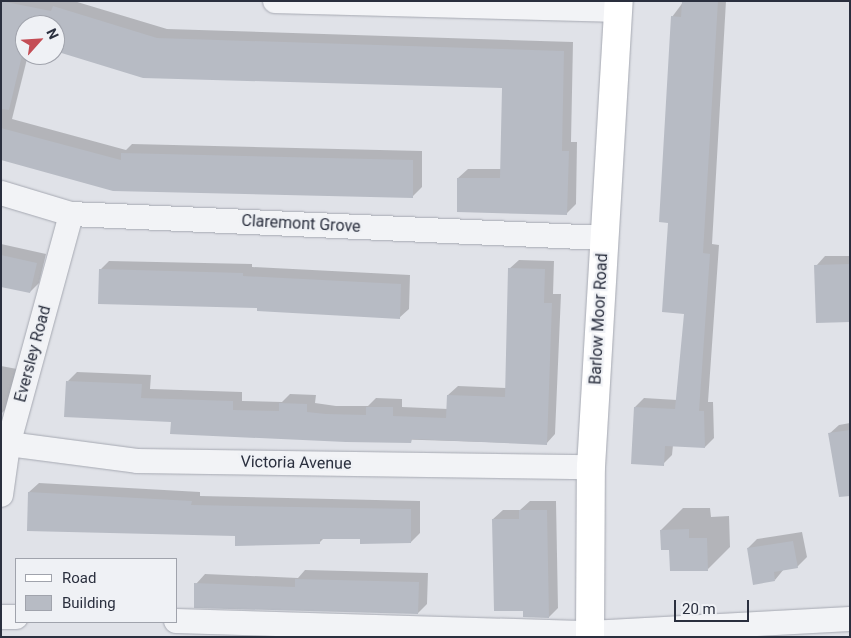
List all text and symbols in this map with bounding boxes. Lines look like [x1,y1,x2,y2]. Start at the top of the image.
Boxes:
north arrow [15,15,65,65]
text: N [43,26,62,42]
street label: Claremont Grove [241,211,361,237]
street label: Barlow Moor Road [586,253,612,385]
street label: Eversley Road [11,304,55,404]
street label: Victoria Avenue [240,452,352,474]
legend [15,558,178,623]
text: Road [62,569,96,587]
scale bar [676,590,751,622]
text: Building [62,594,116,612]
text: 20 m [682,600,716,618]

